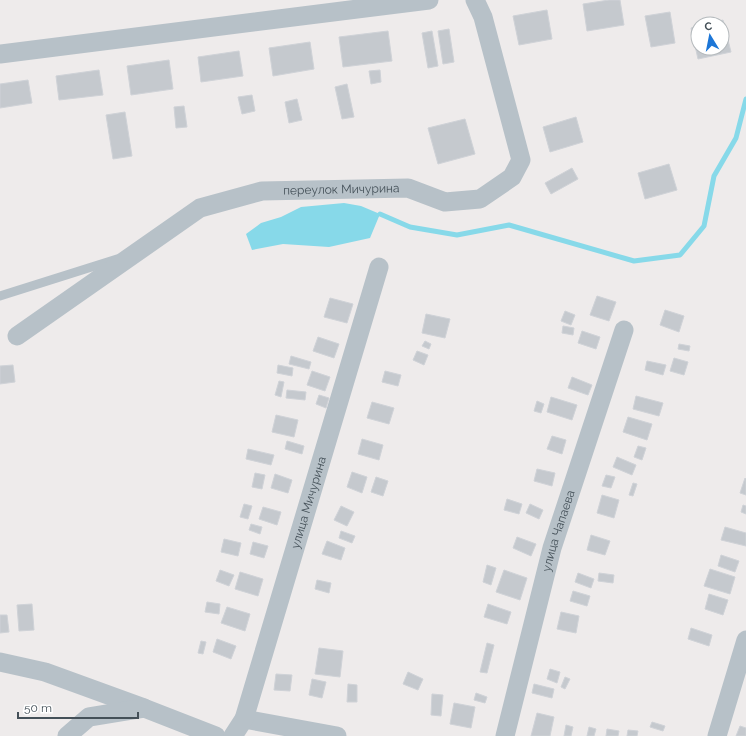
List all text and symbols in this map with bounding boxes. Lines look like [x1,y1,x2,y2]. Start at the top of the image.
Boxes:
north arrow [690,16,730,56]
text: С [704,20,714,34]
street label: переулок Мичурина [283,181,400,198]
street label: улица Мичурина [288,455,329,550]
street label: улица Чапаева [539,488,578,573]
scale bar [18,694,138,720]
text: 50 m [24,701,52,715]

